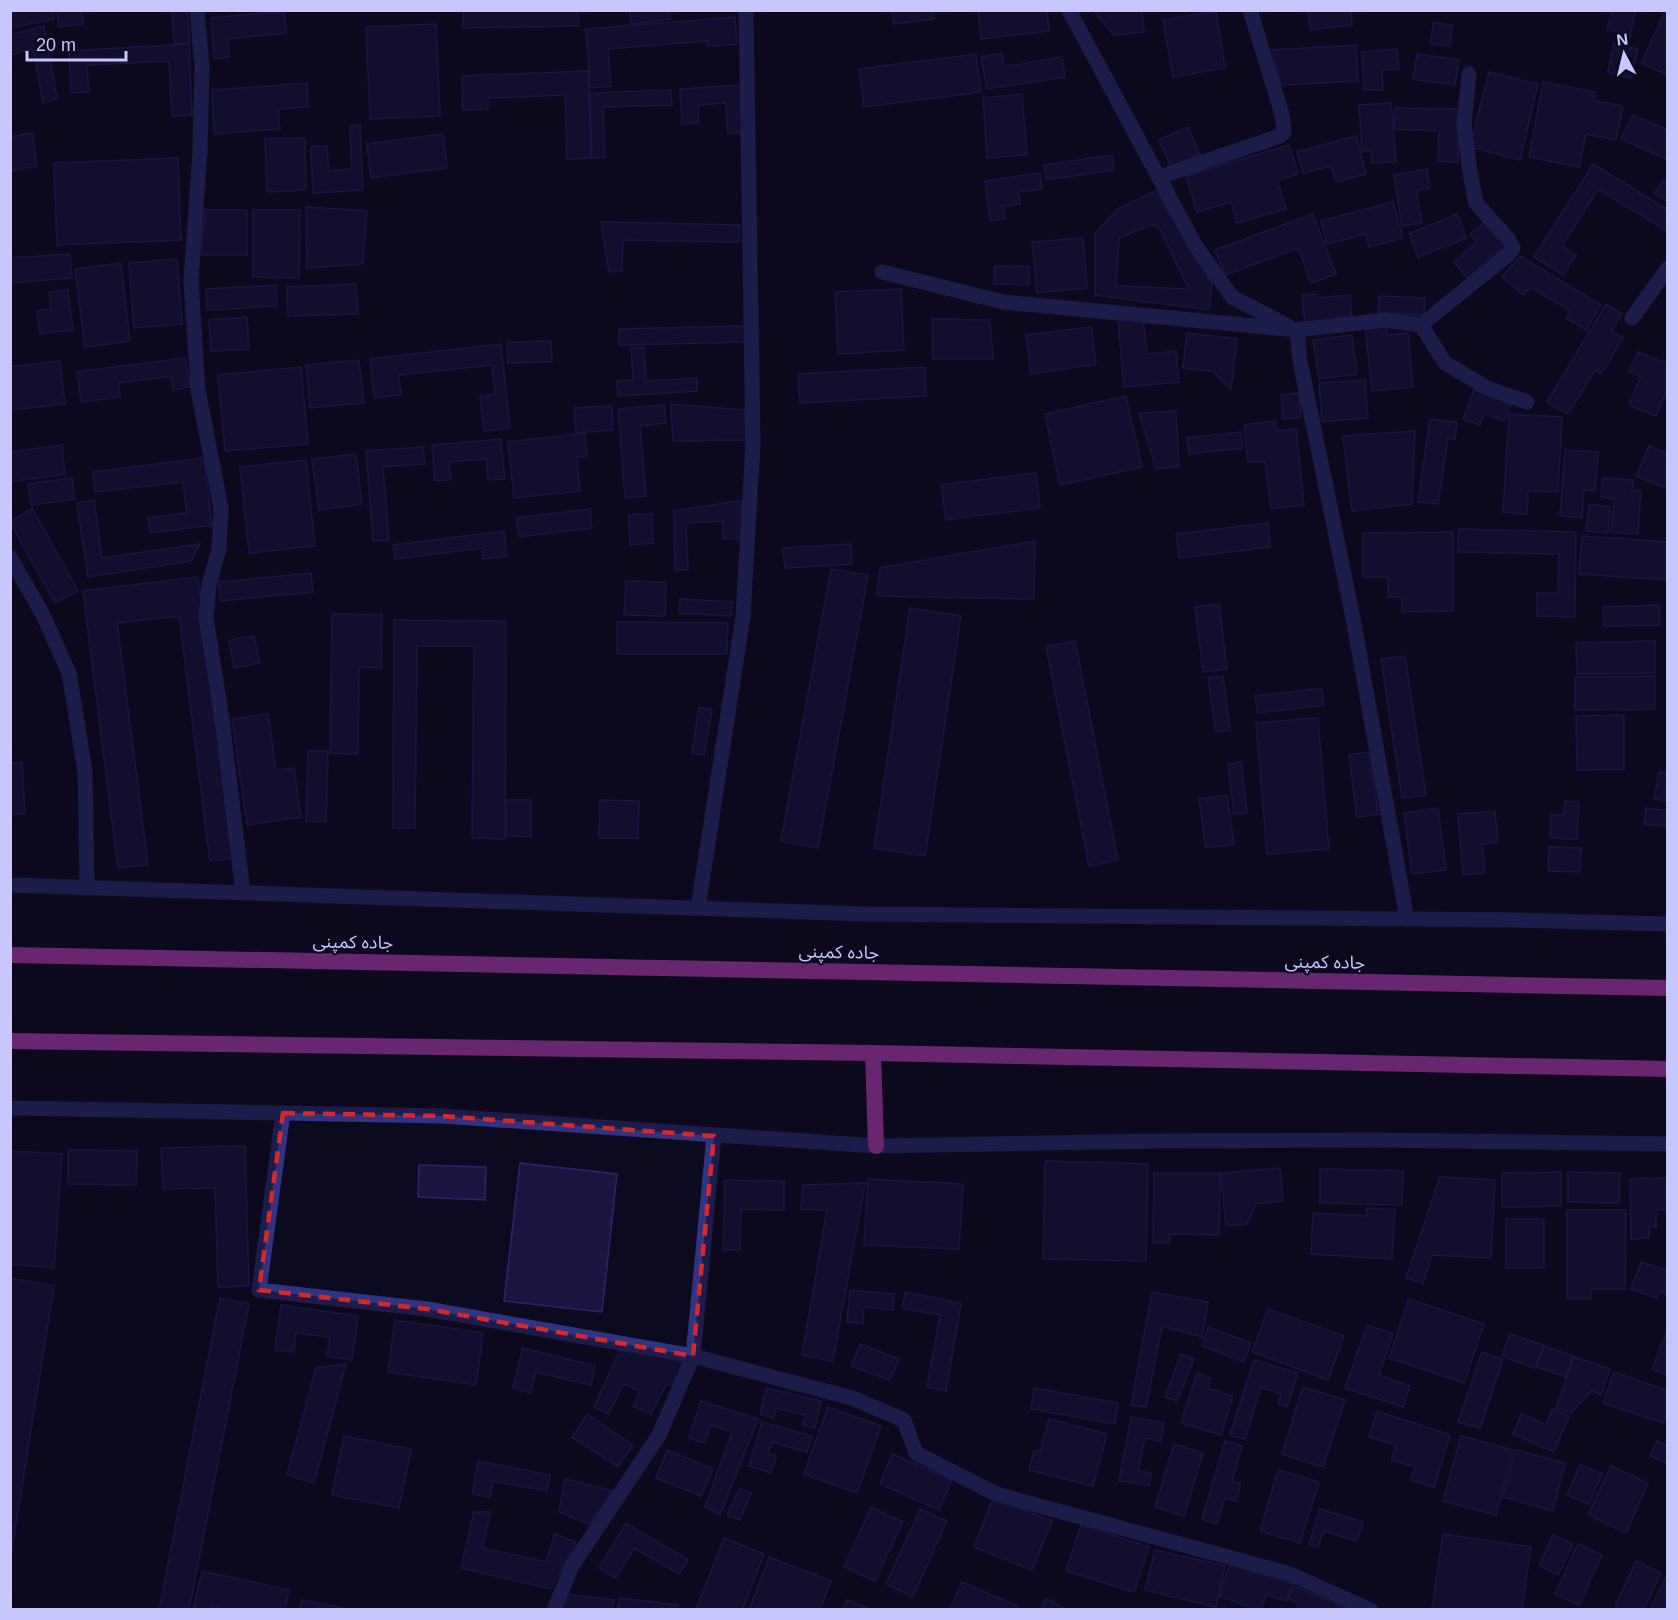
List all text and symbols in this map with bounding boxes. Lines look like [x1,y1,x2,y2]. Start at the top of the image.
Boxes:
scale bar [27,24,126,62]
north arrow [1594,24,1654,84]
text: N [1615,30,1629,49]
text: 20 m [36,35,76,55]
street label: جاده کمپنی [312,931,394,954]
street label: جاده کمپنی [798,941,880,964]
street label: جاده کمپنی [1284,951,1366,974]

